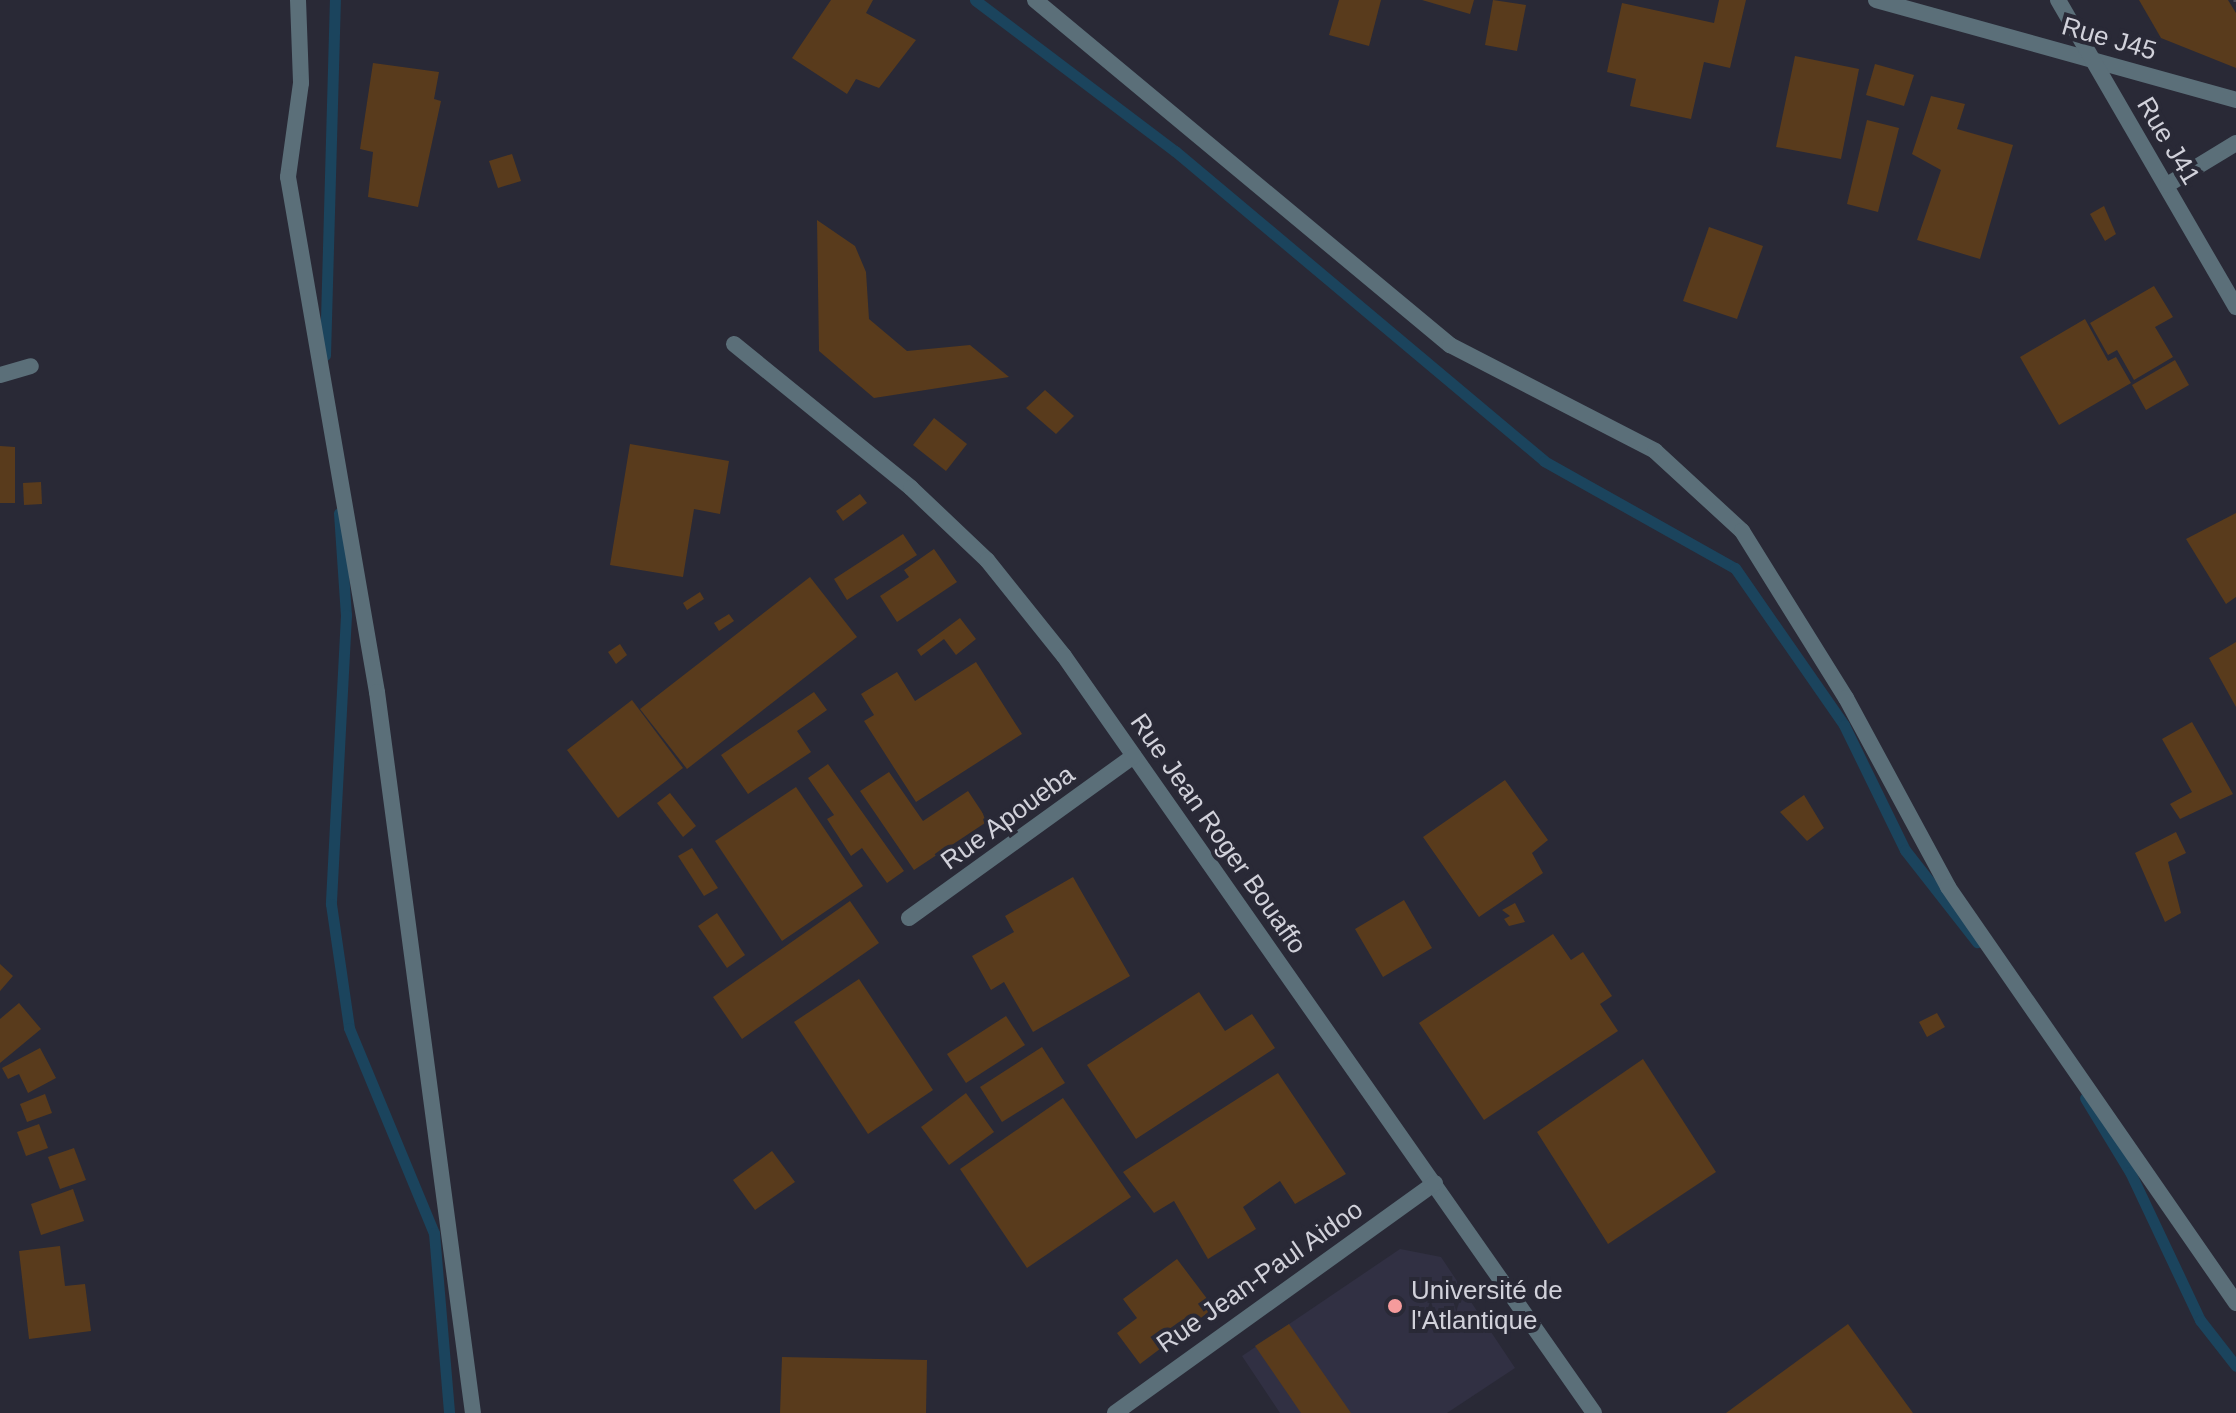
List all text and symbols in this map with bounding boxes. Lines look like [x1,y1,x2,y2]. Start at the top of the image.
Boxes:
street label: Rue J45 [2058,11,2160,67]
street label: Rue J41 [2130,91,2206,191]
street label: Rue Jean Roger Bouaffo [1123,708,1313,960]
street label: Rue Apoueba [935,759,1081,877]
street label: Rue Jean-Paul Aidoo [1150,1194,1370,1360]
place label: Université de l'Atlantique [1411,1275,1563,1336]
marker: Université de l'Atlantique [1386,1297,1404,1315]

